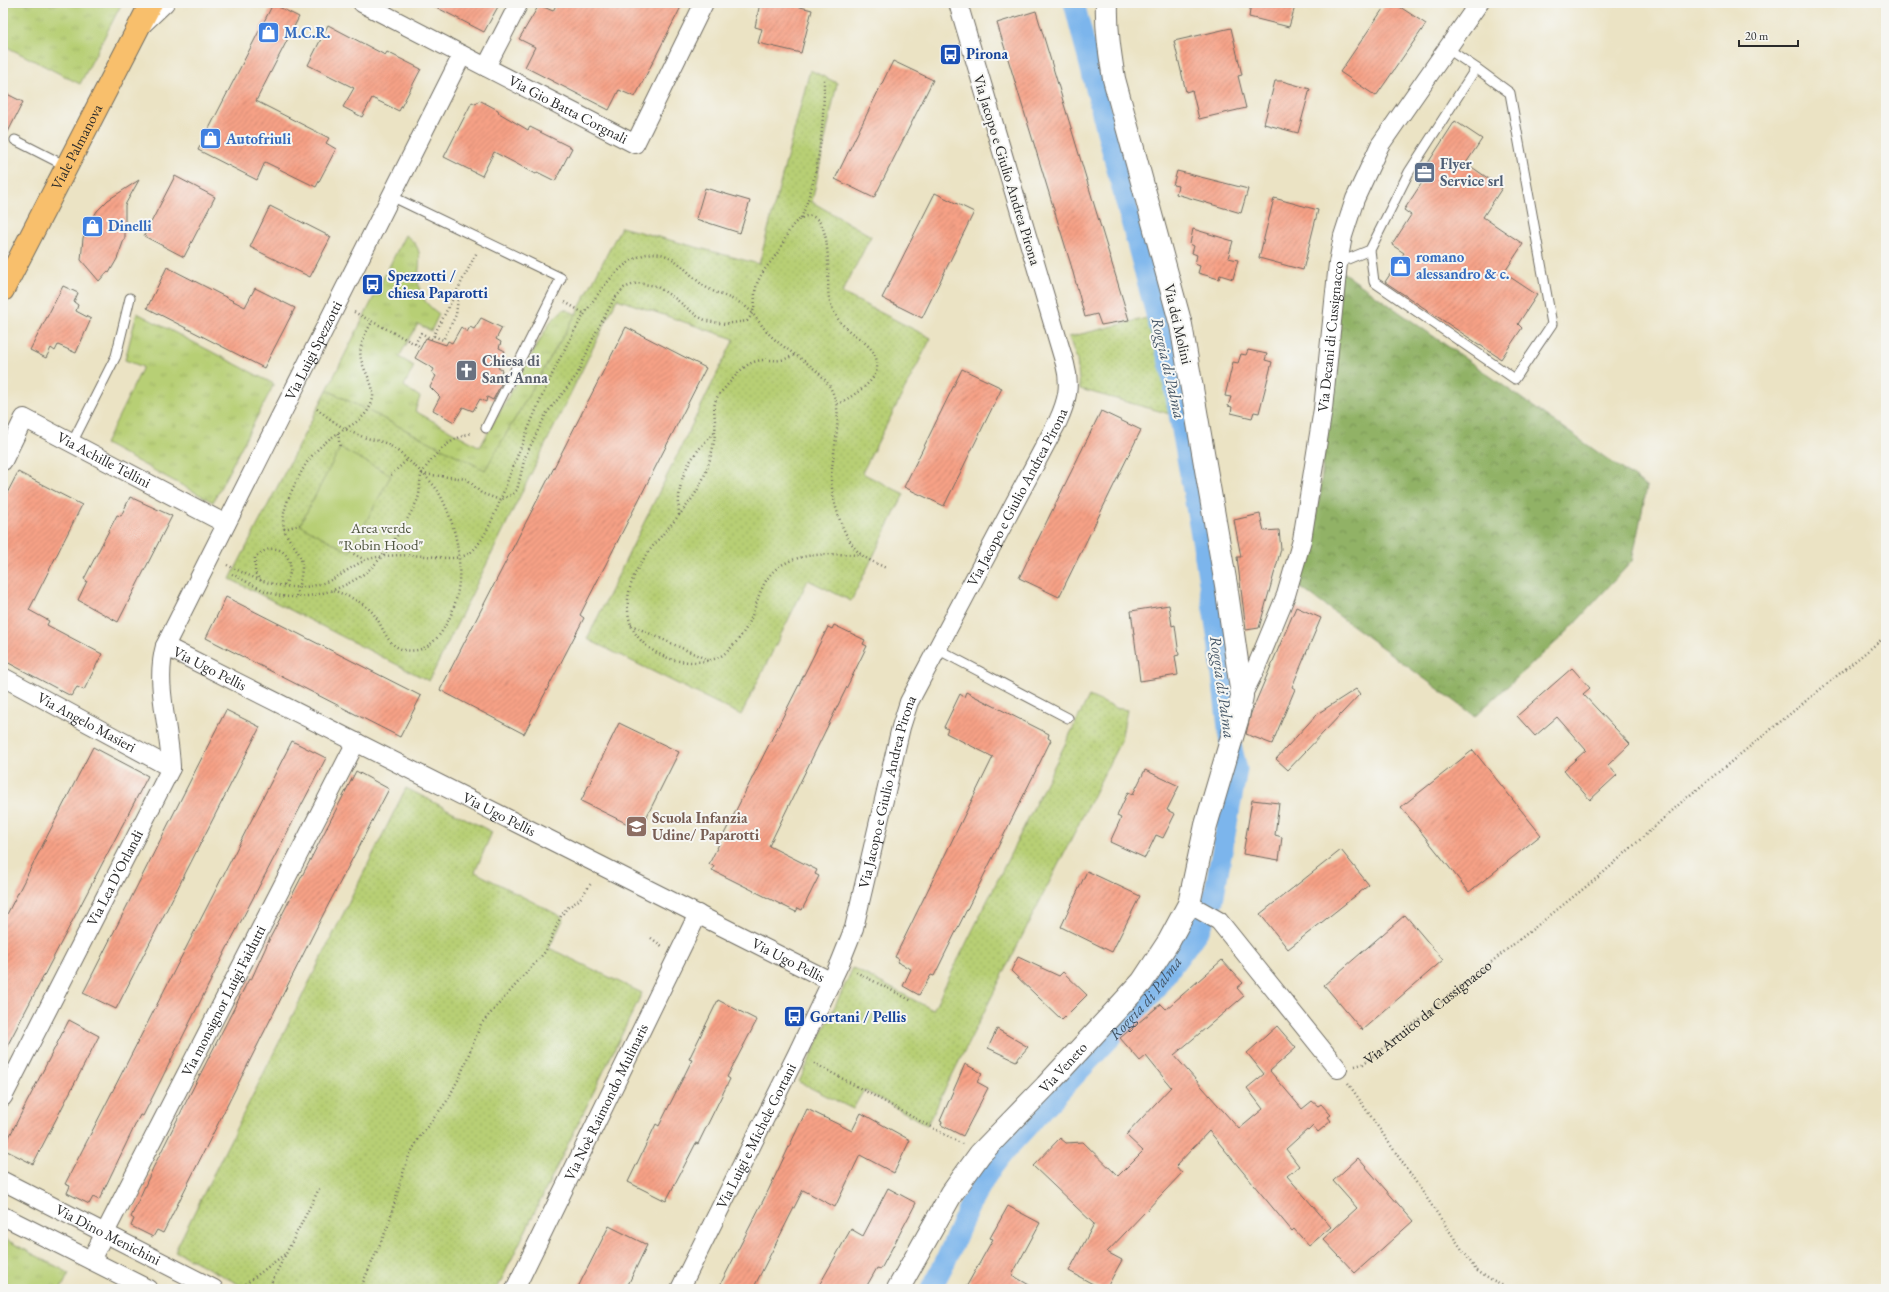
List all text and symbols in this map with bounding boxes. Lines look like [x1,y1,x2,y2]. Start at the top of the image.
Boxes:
shop icon: M.C.R. [255,20,281,46]
scale bar [1739,22,1798,48]
place label: M.C.R. [284,23,331,42]
text: 20 m [1745,28,1769,44]
bus stop icon: Pirona [938,41,964,67]
place label: Pirona [966,44,1009,63]
street label: Via Gio Batta Corgnali [505,70,631,148]
street label: Via Jacopo e Giulio Andrea Pirona [969,72,1046,267]
street label: Viale Palmanova [46,100,106,193]
shop icon: Autofriuli [198,126,224,152]
place label: Autofriuli [225,129,292,148]
place label: Flyer Service srl [1440,154,1504,190]
office icon: Flyer Service srl [1412,160,1438,186]
shop icon: Dinelli [80,213,106,239]
place label: Dinelli [108,216,152,235]
place label: romano alessandro & c. [1416,247,1510,283]
shop icon: romano alessandro & c. [1388,253,1414,279]
street label: Via Decani di Cussignacco [1313,260,1347,413]
place label: Spezzotti / chiesa Paparotti [388,266,488,302]
bus stop icon: Spezzotti / chiesa Paparotti [360,272,386,298]
street label: Via dei Molini [1160,282,1197,366]
street label: Via Luigi Spezzotti [280,297,346,403]
water label: Roggia di Palma [1147,315,1190,421]
place label: Chiesa di Sant'Anna [482,351,548,387]
church icon: Chiesa di Sant'Anna [454,357,480,383]
street label: Via Jacopo e Giulio Andrea Pirona [962,406,1071,589]
street label: Via Achille Tellini [54,427,155,492]
park label: Area verde "Robin Hood" [339,518,424,554]
water label: Roggia di Palma [1205,635,1240,740]
street label: Via Ugo Pellis [170,642,250,695]
street label: Via Angelo Masieri [34,687,140,756]
street label: Via Jacopo e Giulio Andrea Pirona [854,691,920,890]
street label: Via Ugo Pellis [459,787,539,840]
place label: Scuola Infanzia Udine/ Paparotti [652,808,760,844]
school or university icon: Scuola Infanzia Udine/ Paparotti [624,814,650,840]
street label: Via Lea D'Orlandi [82,826,147,929]
street label: Via monsignor Luigi Faidutti [177,922,270,1079]
street label: Via Ugo Pellis [749,933,829,986]
water label: Roggia di Palma [1104,952,1187,1044]
street label: Via Artuico da Cussignacco [1359,955,1495,1069]
bus stop icon: Gortani / Pellis [782,1004,808,1030]
place label: Gortani / Pellis [810,1007,906,1026]
street label: Via Noè Raimondo Mulinaris [559,1020,652,1183]
street label: Via Veneto [1034,1038,1091,1097]
street label: Via Luigi e Michele Gortani [712,1060,800,1212]
street label: Via Dino Menichini [52,1200,164,1269]

